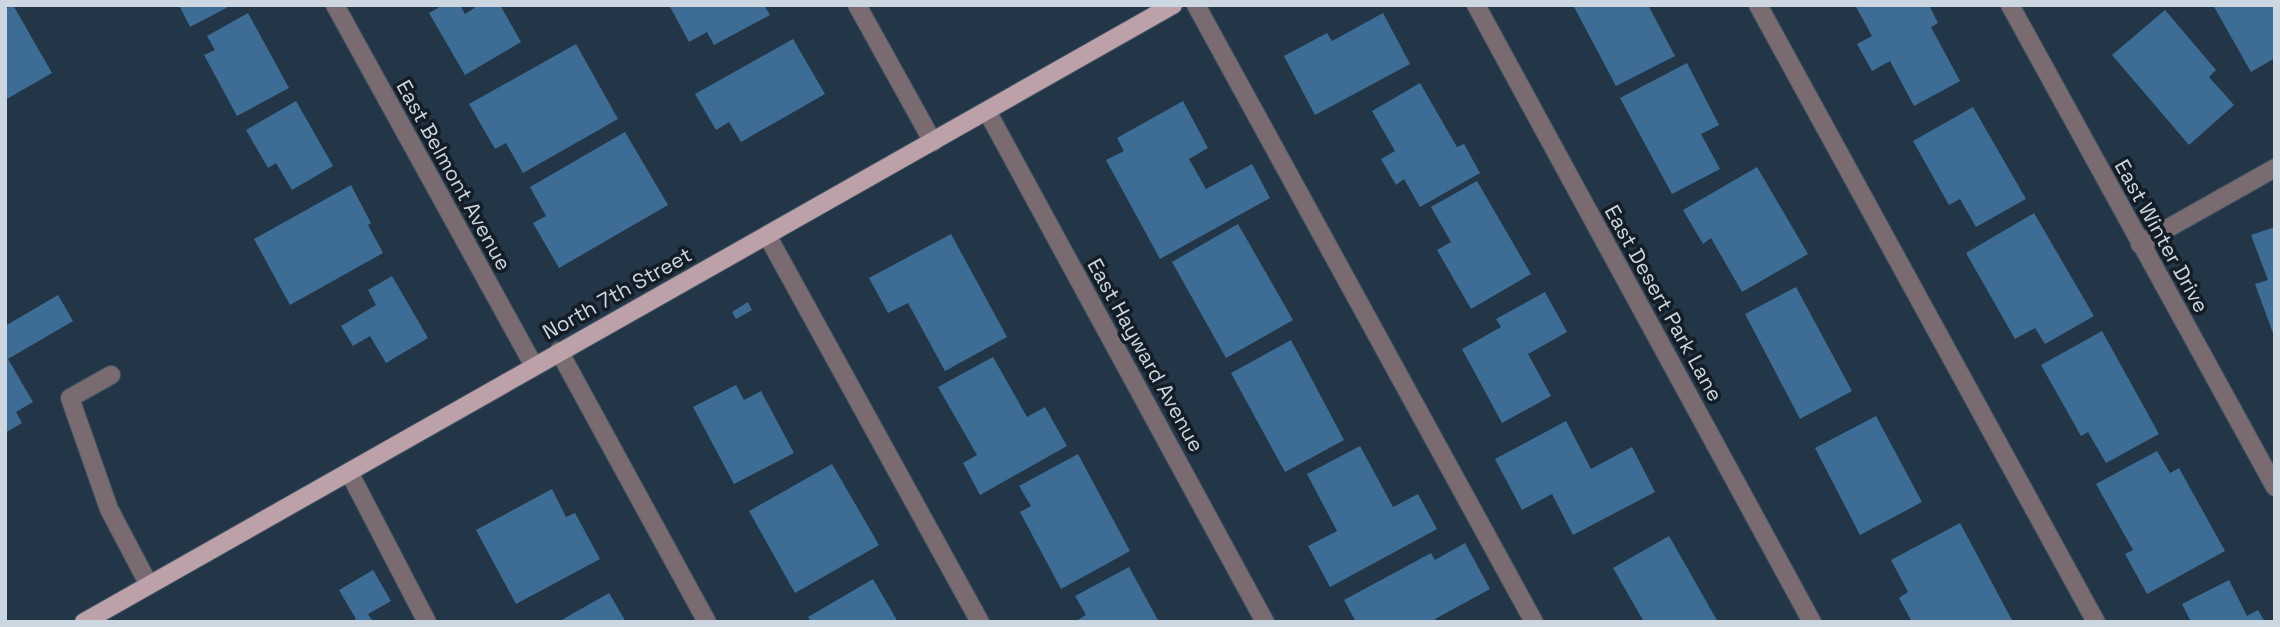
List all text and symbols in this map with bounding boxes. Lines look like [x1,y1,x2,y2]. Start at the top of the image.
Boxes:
street label: East Belmont Avenue [390,75,518,275]
street label: East Winter Drive [2109,155,2215,317]
street label: East Desert Park Lane [1599,200,1729,406]
street label: North 7th Street [538,241,696,345]
street label: East Hayward Avenue [1082,253,1210,457]

